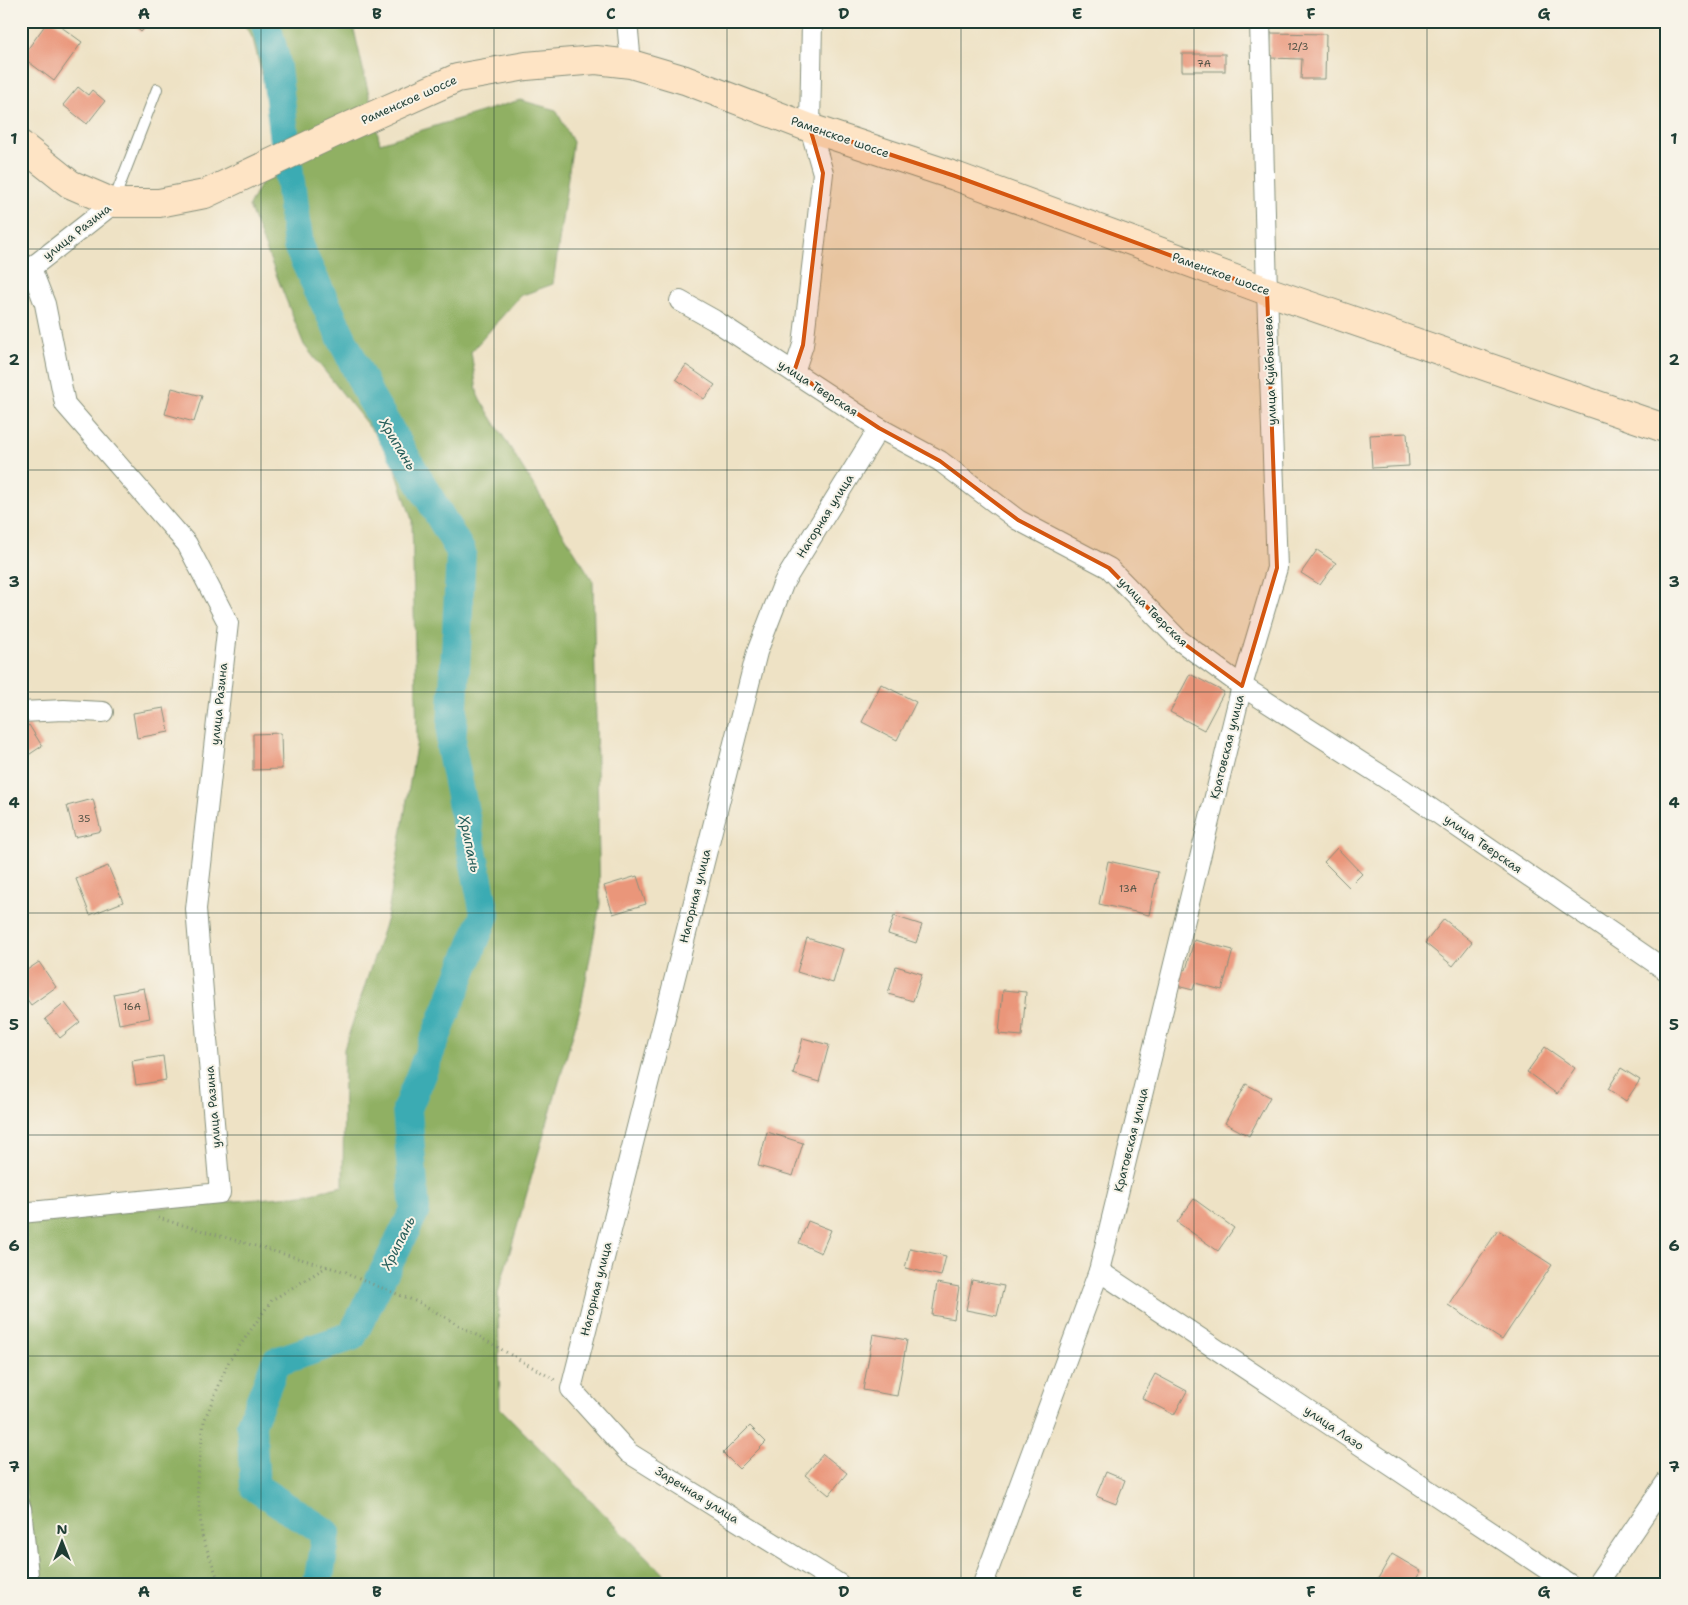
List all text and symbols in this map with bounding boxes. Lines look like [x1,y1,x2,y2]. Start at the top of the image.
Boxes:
text: A [138,3,150,24]
text: B [372,3,382,24]
text: C [606,3,616,24]
text: D [838,3,850,24]
text: E [1072,3,1082,24]
text: F [1306,3,1316,24]
text: G [1538,3,1551,24]
house number: 12/3 [1288,40,1308,53]
house number: 7А [1197,57,1211,70]
street label: Раменское шоссе [359,72,460,128]
street label: Раменское шоссе [789,113,892,161]
text: 1 [10,128,18,149]
text: 1 [1670,128,1678,149]
street label: улица Разина [40,200,115,264]
street label: Раменское шоссе [1170,249,1272,299]
street label: улица Куйбышева [1260,316,1280,426]
text: 2 [8,349,20,370]
text: 2 [1668,349,1680,370]
street label: улица Тверская [775,356,861,420]
water label: Хрипань [375,414,421,473]
street label: Нагорная улица [793,471,858,561]
text: 3 [8,571,20,592]
text: 3 [1668,571,1680,592]
street label: улица Тверская [1115,574,1191,650]
street label: улица Разина [207,662,231,746]
street label: Кратовская улица [1206,693,1248,801]
text: 4 [8,792,20,813]
text: 4 [1668,792,1680,813]
street label: улица Тверская [1441,811,1525,877]
house number: 35 [78,812,90,825]
water label: Хрипань [455,813,485,874]
street label: Нагорная улица [676,847,715,945]
house number: 13А [1119,882,1137,895]
house number: 16А [123,1000,141,1013]
text: 5 [9,1014,19,1035]
text: 5 [1669,1014,1679,1035]
street label: улица Разина [201,1065,225,1149]
street label: Кратовская улица [1110,1086,1152,1194]
water label: Хрипань [376,1213,419,1274]
text: 6 [8,1235,20,1256]
text: 6 [1668,1235,1680,1256]
street label: Нагорная улица [577,1240,616,1338]
street label: улица Лазо [1301,1402,1367,1454]
text: 7 [8,1456,20,1477]
text: 7 [1668,1456,1680,1477]
street label: Заречная улица [652,1463,742,1527]
north arrow [38,1518,88,1568]
text: N [56,1520,68,1538]
text: A [138,1581,150,1602]
text: B [372,1581,382,1602]
text: C [606,1581,616,1602]
text: D [838,1581,850,1602]
text: E [1072,1581,1082,1602]
text: F [1306,1581,1316,1602]
text: G [1538,1581,1551,1602]

